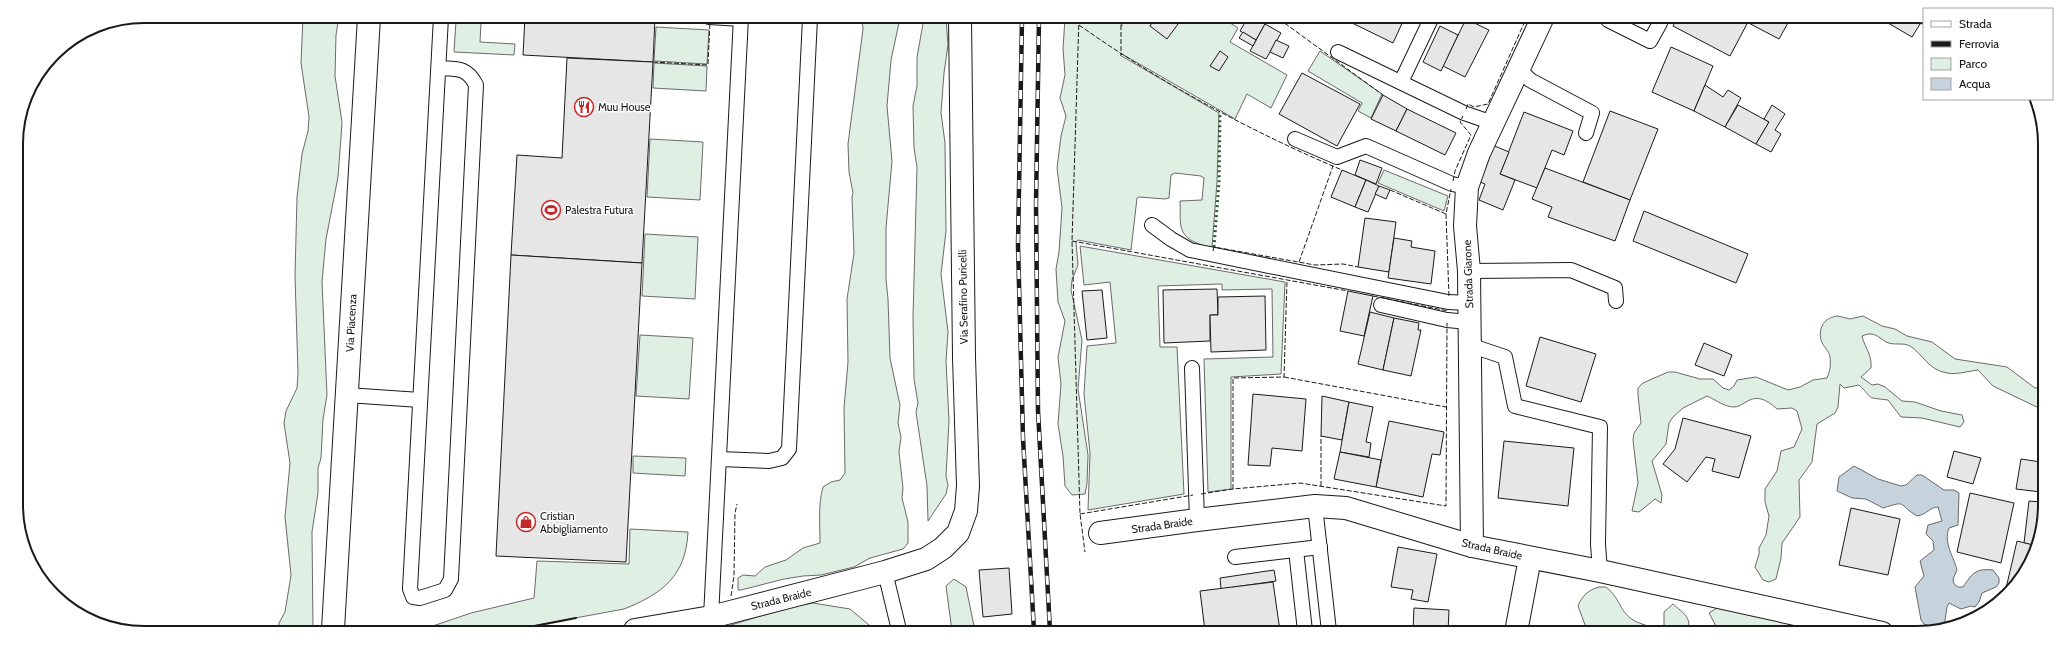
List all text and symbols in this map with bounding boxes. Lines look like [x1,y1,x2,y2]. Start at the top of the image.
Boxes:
legend [1923,8,2053,100]
text: Strada [1959,16,1992,31]
text: Ferrovia [1959,36,1999,51]
text: Parco [1959,56,1987,71]
text: Acqua [1959,76,1991,91]
restaurant icon: Muu House [573,96,595,118]
place label: Muu House [598,100,651,114]
sports icon: Palestra Futura [540,199,562,221]
place label: Palestra Futura [565,203,634,217]
street label: Strada Giarone [1460,239,1476,309]
street label: Via Serafino Puricelli [955,250,971,344]
street label: Via Piacenza [342,293,360,352]
place label: Cristian Abbigliamento [540,509,608,536]
shop icon: Cristian Abbigliamento [515,511,537,533]
street label: Strada Braide [1130,514,1194,536]
street label: Strada Braide [1460,535,1524,563]
street label: Strada Braide [749,585,813,613]

